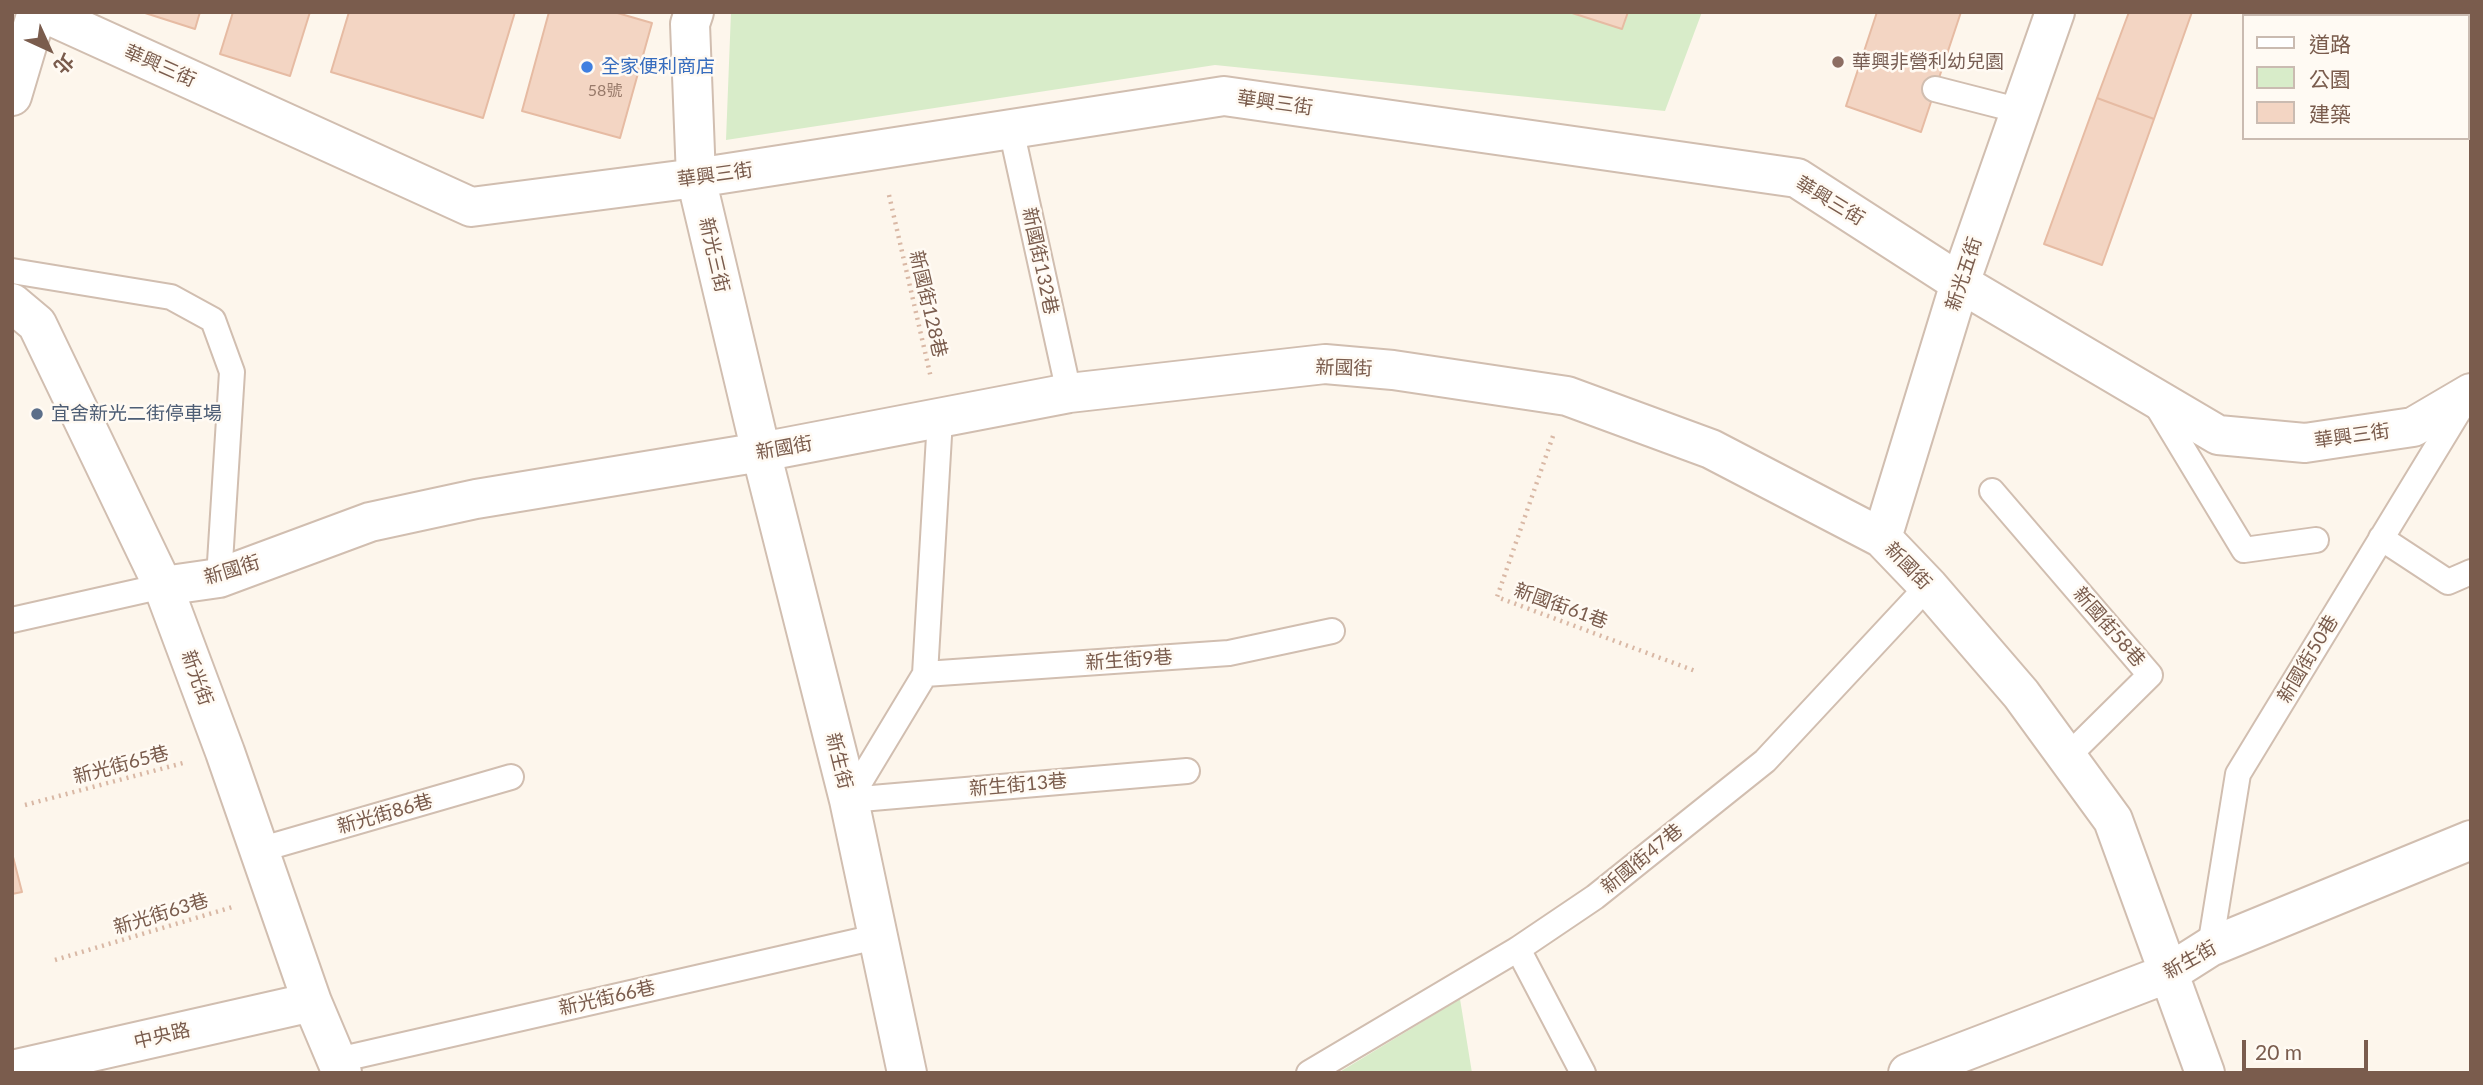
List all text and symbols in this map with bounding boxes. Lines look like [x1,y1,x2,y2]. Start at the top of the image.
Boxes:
north arrow [14,14,84,84]
legend [2242,14,2469,140]
text: 道路 [2309,31,2351,56]
street label: 華興三街 [121,40,199,92]
text: 北 [49,49,79,79]
place label: 華興非營利幼兒園 [1852,51,2004,73]
marker: 華興非營利幼兒園 [1830,54,1846,70]
place label: 全家便利商店 [601,56,715,78]
marker: 全家便利商店 [579,59,595,75]
text: 公園 [2309,66,2351,91]
house number: 58號 [588,81,622,101]
street label: 華興三街 [1236,86,1314,120]
text: 建築 [2309,101,2351,126]
street label: 華興三街 [676,158,754,192]
street label: 華興三街 [1792,172,1868,230]
street label: 新國街132巷 [1018,205,1062,317]
street label: 新光三街 [694,215,734,295]
street label: 新光五街 [1941,234,1987,314]
street label: 新國街128巷 [905,248,951,360]
street label: 新國街 [1315,356,1373,380]
place label: 宜舍新光二街停車場 [51,403,222,425]
marker: 宜舍新光二街停車場 [29,406,45,422]
street label: 華興三街 [2313,419,2391,453]
street label: 新國街 [754,432,814,464]
street label: 新國街 [1880,538,1936,594]
street label: 新國街 [201,551,263,589]
street label: 新國街61巷 [1511,579,1611,633]
street label: 新國街58巷 [2068,583,2150,671]
street label: 新國街50巷 [2273,611,2343,707]
street label: 新生街9巷 [1085,646,1173,674]
street label: 新光街 [177,647,217,709]
street label: 新生街 [821,731,857,791]
street label: 新光街65巷 [71,741,171,789]
street label: 新生街13巷 [968,769,1068,801]
street label: 新光街86巷 [335,790,435,838]
street label: 新國街47巷 [1597,819,1687,899]
street label: 新光街63巷 [111,889,211,939]
street label: 新生街 [2160,936,2220,984]
street label: 新光街66巷 [557,976,657,1020]
street label: 中央路 [132,1018,192,1054]
scale bar [2245,1026,2371,1070]
text: 20 m [2255,1039,2302,1064]

